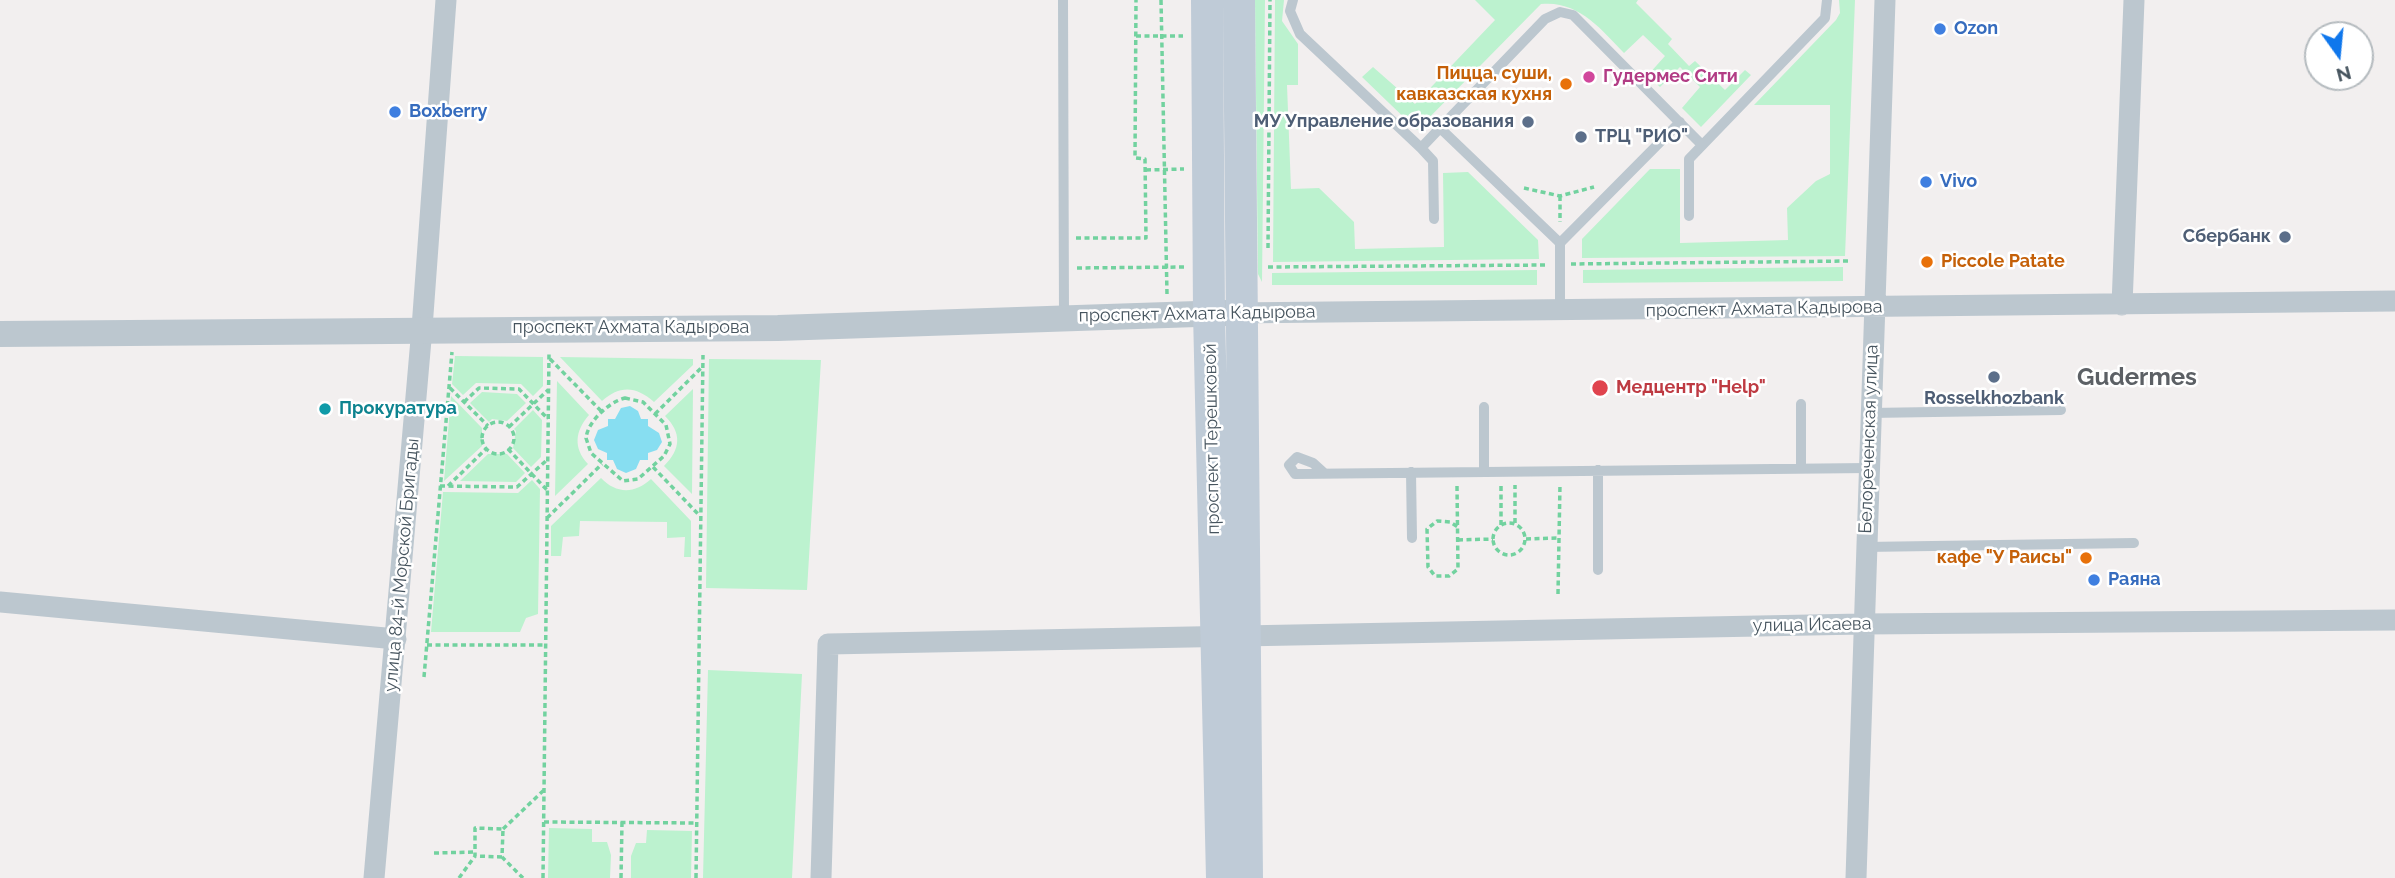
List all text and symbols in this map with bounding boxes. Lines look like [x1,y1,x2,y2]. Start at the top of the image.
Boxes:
place label: Ozon [1954,18,1998,40]
marker: Ozon [1932,21,1948,37]
north arrow [2304,21,2374,91]
text: N [2334,62,2354,87]
place label: Пицца, суши, кавказская кухня [1396,63,1552,106]
place label: Гудермес Сити [1603,66,1738,88]
marker: Гудермес Сити [1581,69,1597,85]
marker: Пицца, суши, кавказская кухня [1558,76,1574,92]
place label: Boxberry [409,101,487,123]
marker: Boxberry [387,104,403,120]
place label: МУ Управление образования [1254,111,1514,133]
marker: МУ Управление образования [1520,114,1536,130]
place label: ТРЦ "РИО" [1595,126,1688,148]
marker: ТРЦ "РИО" [1573,129,1589,145]
place label: Vivo [1940,171,1977,193]
marker: Vivo [1918,174,1934,190]
place label: Сбербанк [2183,226,2271,248]
marker: Сбербанк [2277,229,2293,245]
place label: Piccole Patate [1941,251,2065,273]
marker: Piccole Patate [1919,254,1935,270]
street label: проспект Ахмата Кадырова [1645,296,1883,322]
street label: проспект Ахмата Кадырова [1078,301,1316,327]
street label: проспект Ахмата Кадырова [513,317,749,339]
street label: проспект Терешковой [1200,343,1224,535]
street label: Белореченская улица [1855,344,1883,534]
district label: Gudermes [2077,364,2197,392]
marker: Rosselkhozbank [1986,369,2002,385]
place label: Медцентр "Help" [1616,377,1766,399]
marker: Медцентр "Help" [1590,378,1610,398]
place label: Rosselkhozbank [1924,388,2064,410]
place label: Прокуратура [339,398,457,420]
marker: Прокуратура [317,401,333,417]
street label: улица 84-й Морской Бригады [380,437,424,693]
place label: кафе "У Раисы" [1937,547,2072,569]
marker: кафе "У Раисы" [2078,550,2094,566]
place label: Раяна [2108,569,2161,591]
marker: Раяна [2086,572,2102,588]
street label: улица Исаева [1752,613,1872,637]

